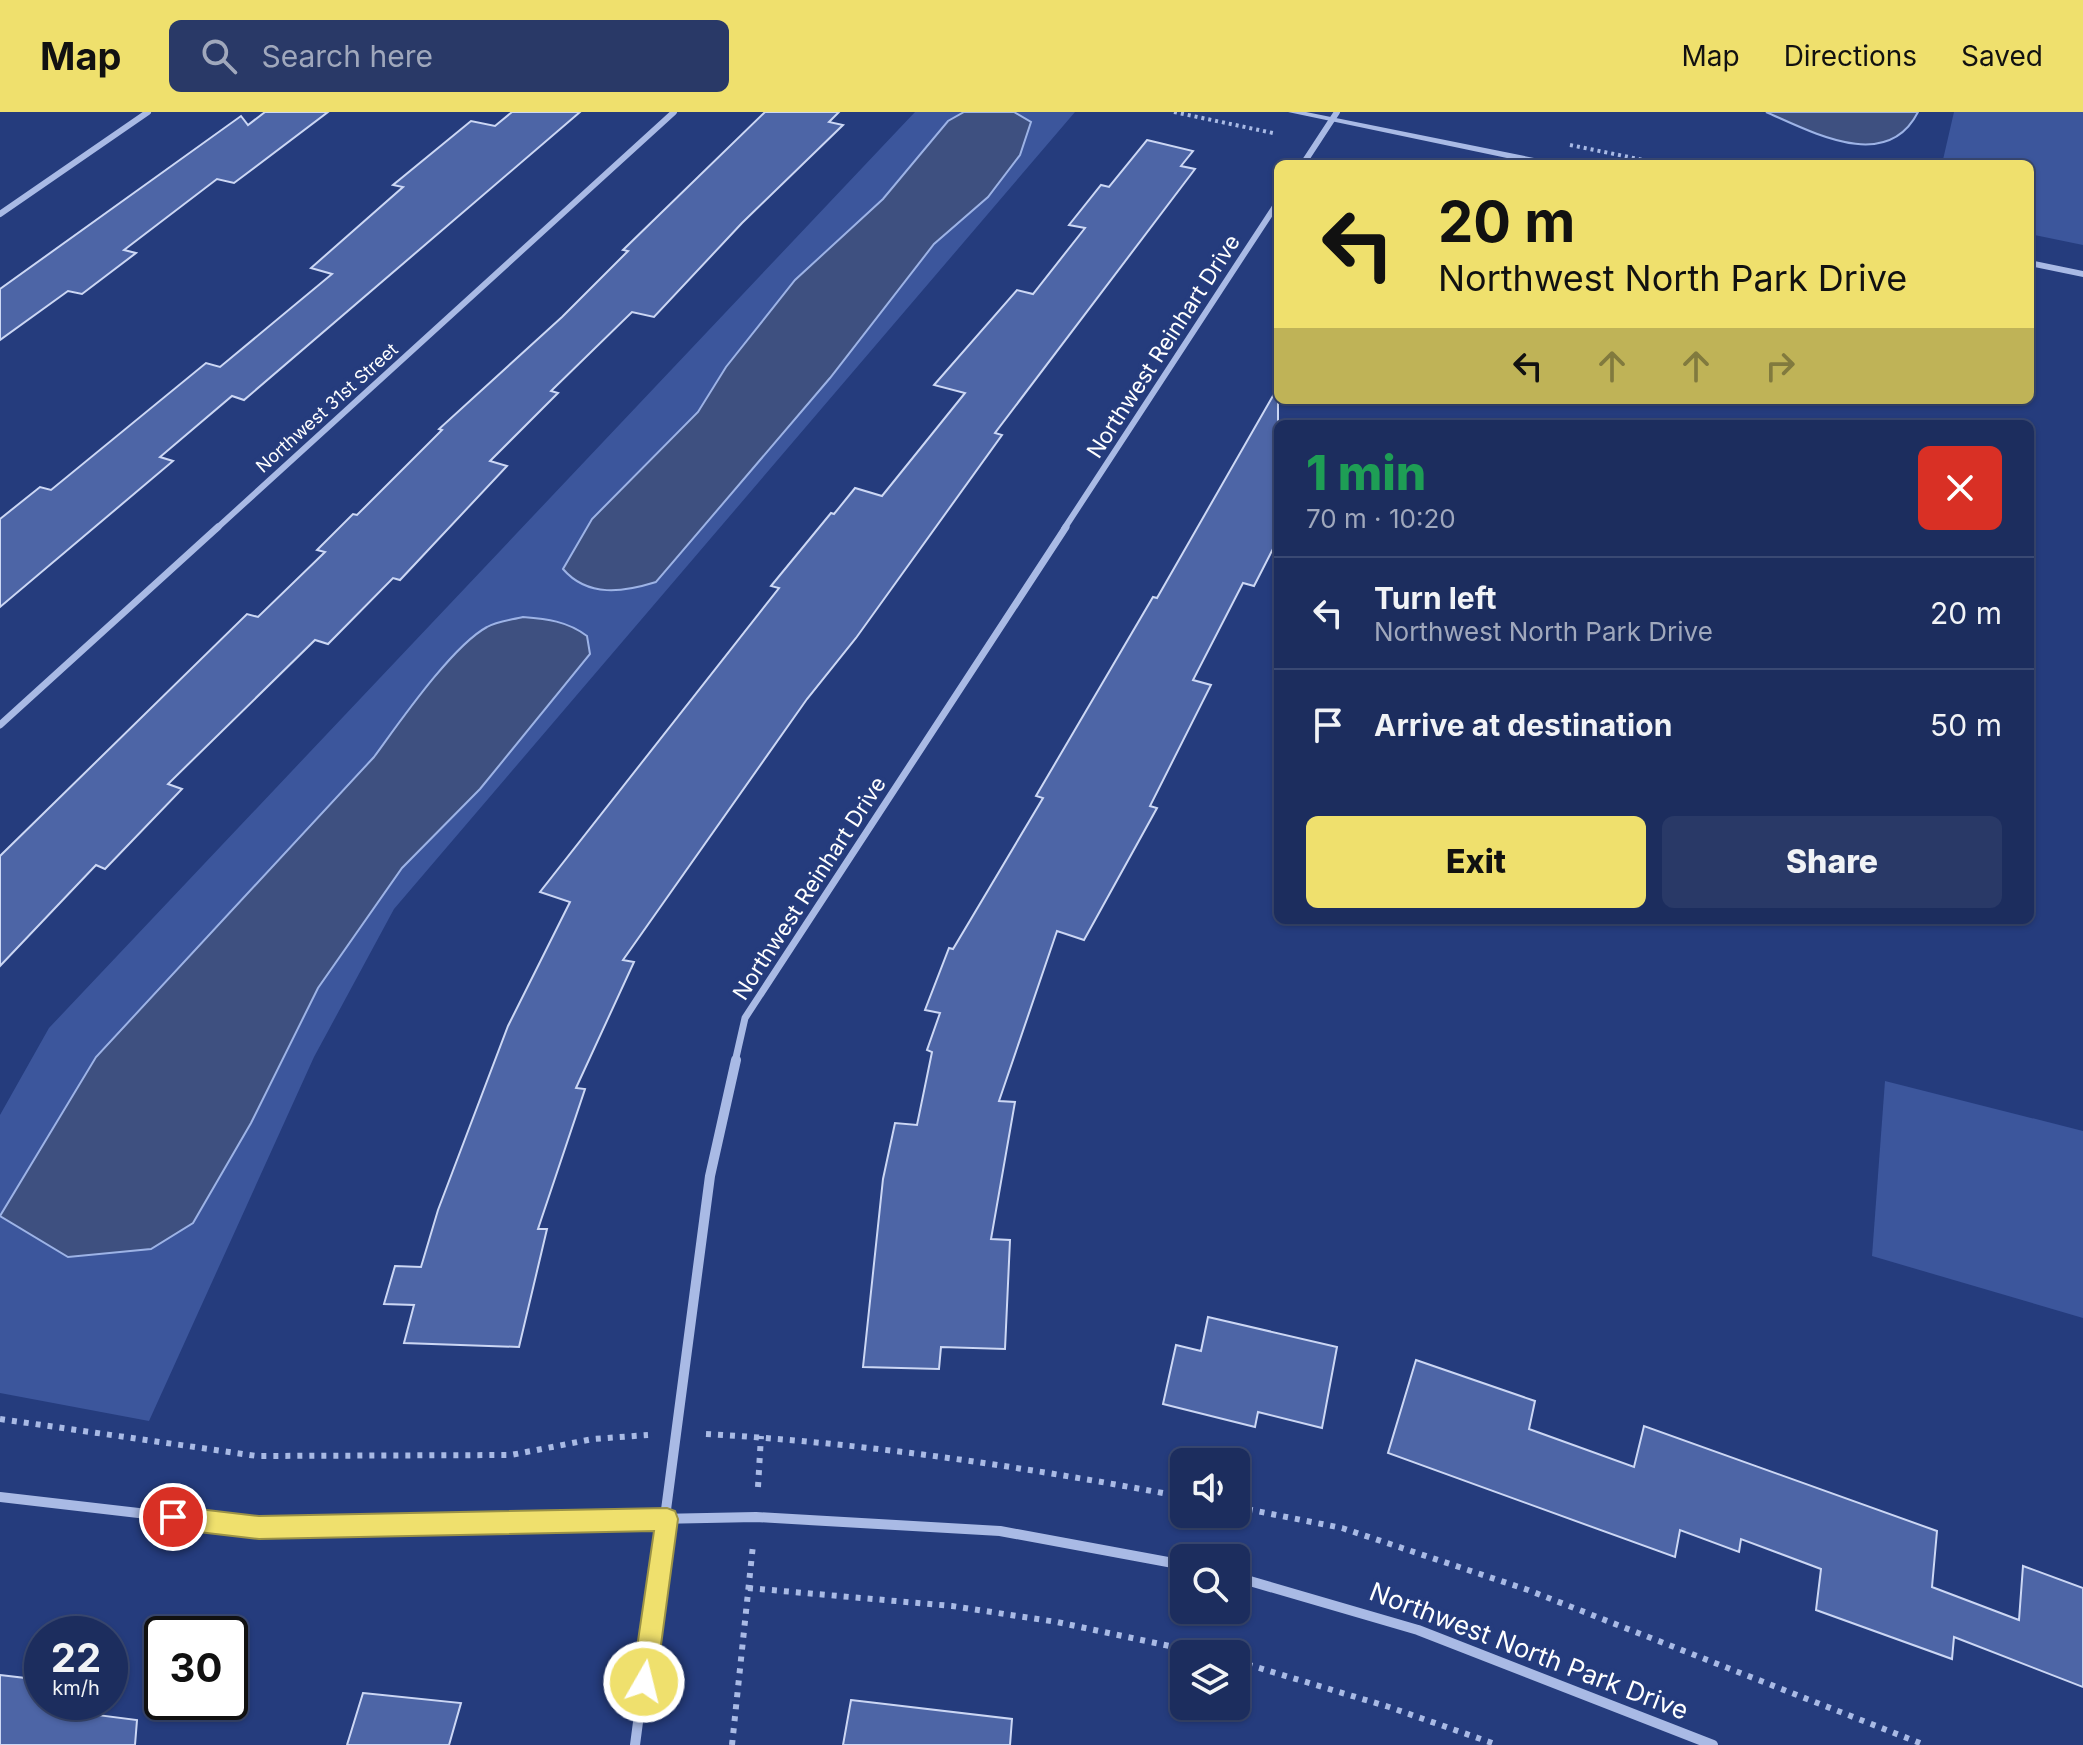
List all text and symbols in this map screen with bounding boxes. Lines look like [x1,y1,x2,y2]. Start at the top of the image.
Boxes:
search box [169,20,729,92]
text: Map [40,33,121,79]
icon: search [197,34,241,78]
text: Search here [261,38,433,74]
text: Map [1681,39,1740,73]
text: Directions [1784,39,1917,73]
text: Saved [1961,39,2043,73]
text: 20 m [1438,188,1575,256]
icon: left [1306,192,1410,296]
street label: Northwest Reinhart Drive [1081,229,1245,463]
text: Northwest North Park Drive [1438,256,1907,300]
street label: Northwest 31st Street [252,339,402,477]
icon: left [1506,344,1550,388]
icon: ahead [1590,344,1634,388]
icon: ahead [1674,344,1718,388]
icon: right [1758,344,1802,388]
text: 1 min [1306,443,1426,502]
button: close [1918,446,2002,530]
text: 70 m · 10:20 [1306,503,1456,534]
text: Turn left [1374,580,1496,616]
icon: left [1306,591,1350,635]
text: 20 m [1930,595,2002,631]
text: Northwest North Park Drive [1374,616,1713,647]
icon: arrive [1306,703,1350,747]
text: Arrive at destination [1374,707,1672,743]
text: 50 m [1930,707,2002,743]
street label: Northwest Reinhart Drive [727,771,891,1005]
button: Exit [1306,816,1646,908]
button: Share [1662,816,2002,908]
map controls [1170,1448,1250,1720]
button: sound [1170,1448,1250,1528]
pin [139,1483,207,1551]
icon: arrive [151,1495,195,1539]
button: search [1170,1544,1250,1624]
street label: Northwest North Park Drive [1365,1575,1693,1726]
speed limit sign: 30 [144,1616,248,1720]
text: 22 [51,1633,101,1682]
position arrow [602,1640,686,1724]
button: layers [1170,1640,1250,1720]
text: km/h [52,1676,100,1700]

